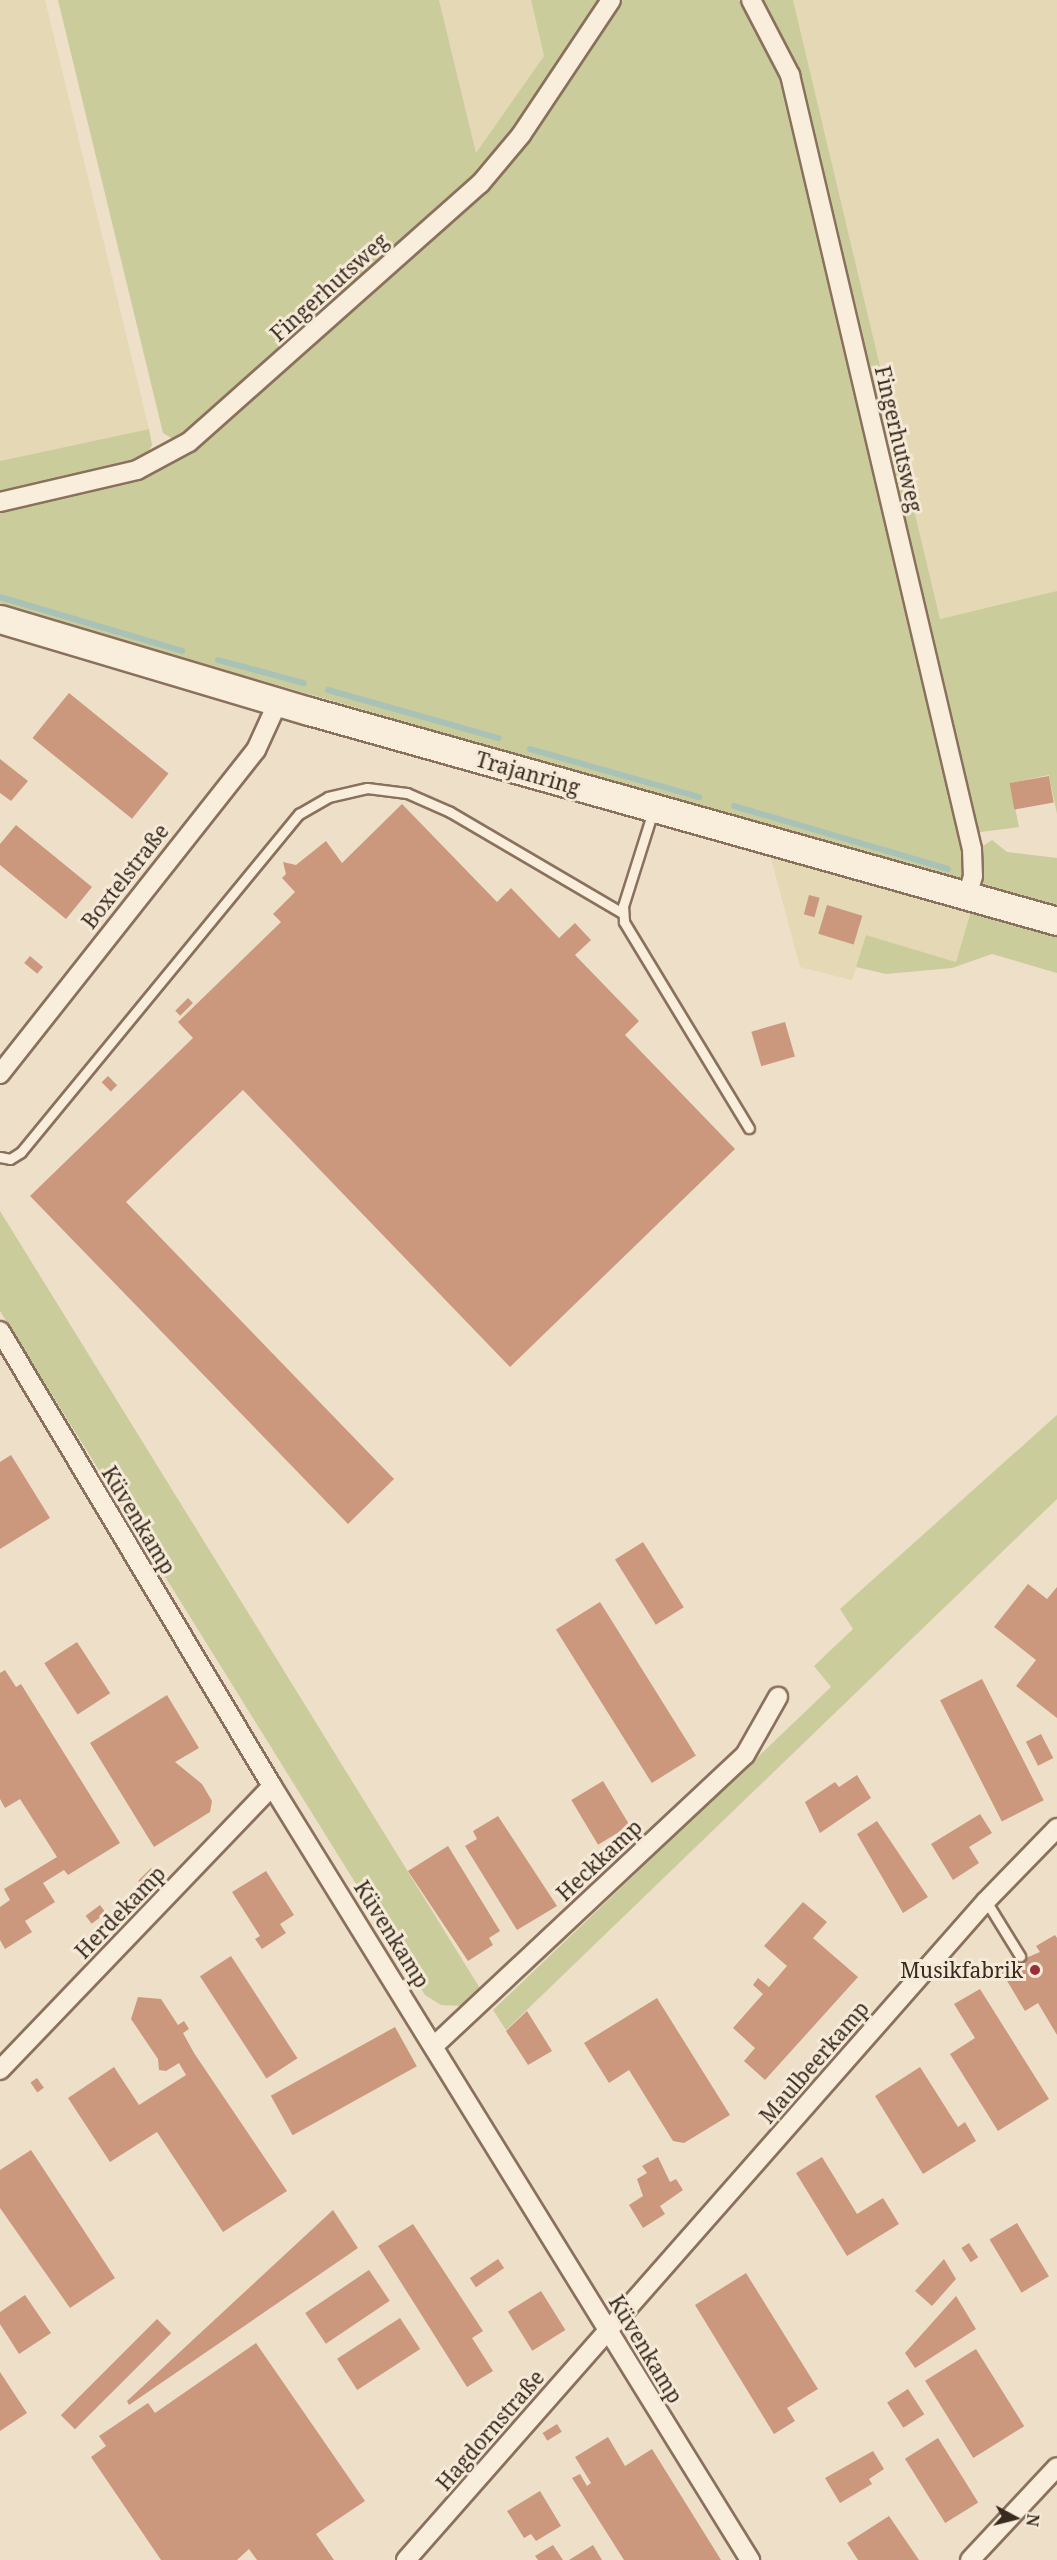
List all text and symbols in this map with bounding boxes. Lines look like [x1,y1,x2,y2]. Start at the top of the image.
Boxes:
street label: Fingerhutsweg [265,228,393,346]
street label: Fingerhutsweg [870,363,928,515]
street label: Trajanring [473,746,583,800]
street label: Boxtelstraße [76,819,174,933]
street label: Küvenkamp [97,1461,181,1579]
street label: Heckkamp [551,1814,647,1906]
street label: Herdekamp [70,1861,170,1963]
street label: Küvenkamp [349,1876,435,1992]
place label: Musikfabrik [900,1957,1023,1983]
marker: Musikfabrik [1028,1963,1042,1977]
street label: Maulbeerkamp [754,1996,874,2128]
street label: Küvenkamp [604,2290,688,2408]
street label: Hagdornstraße [431,2365,549,2495]
north arrow [985,2488,1045,2548]
text: N [1021,2513,1045,2528]

